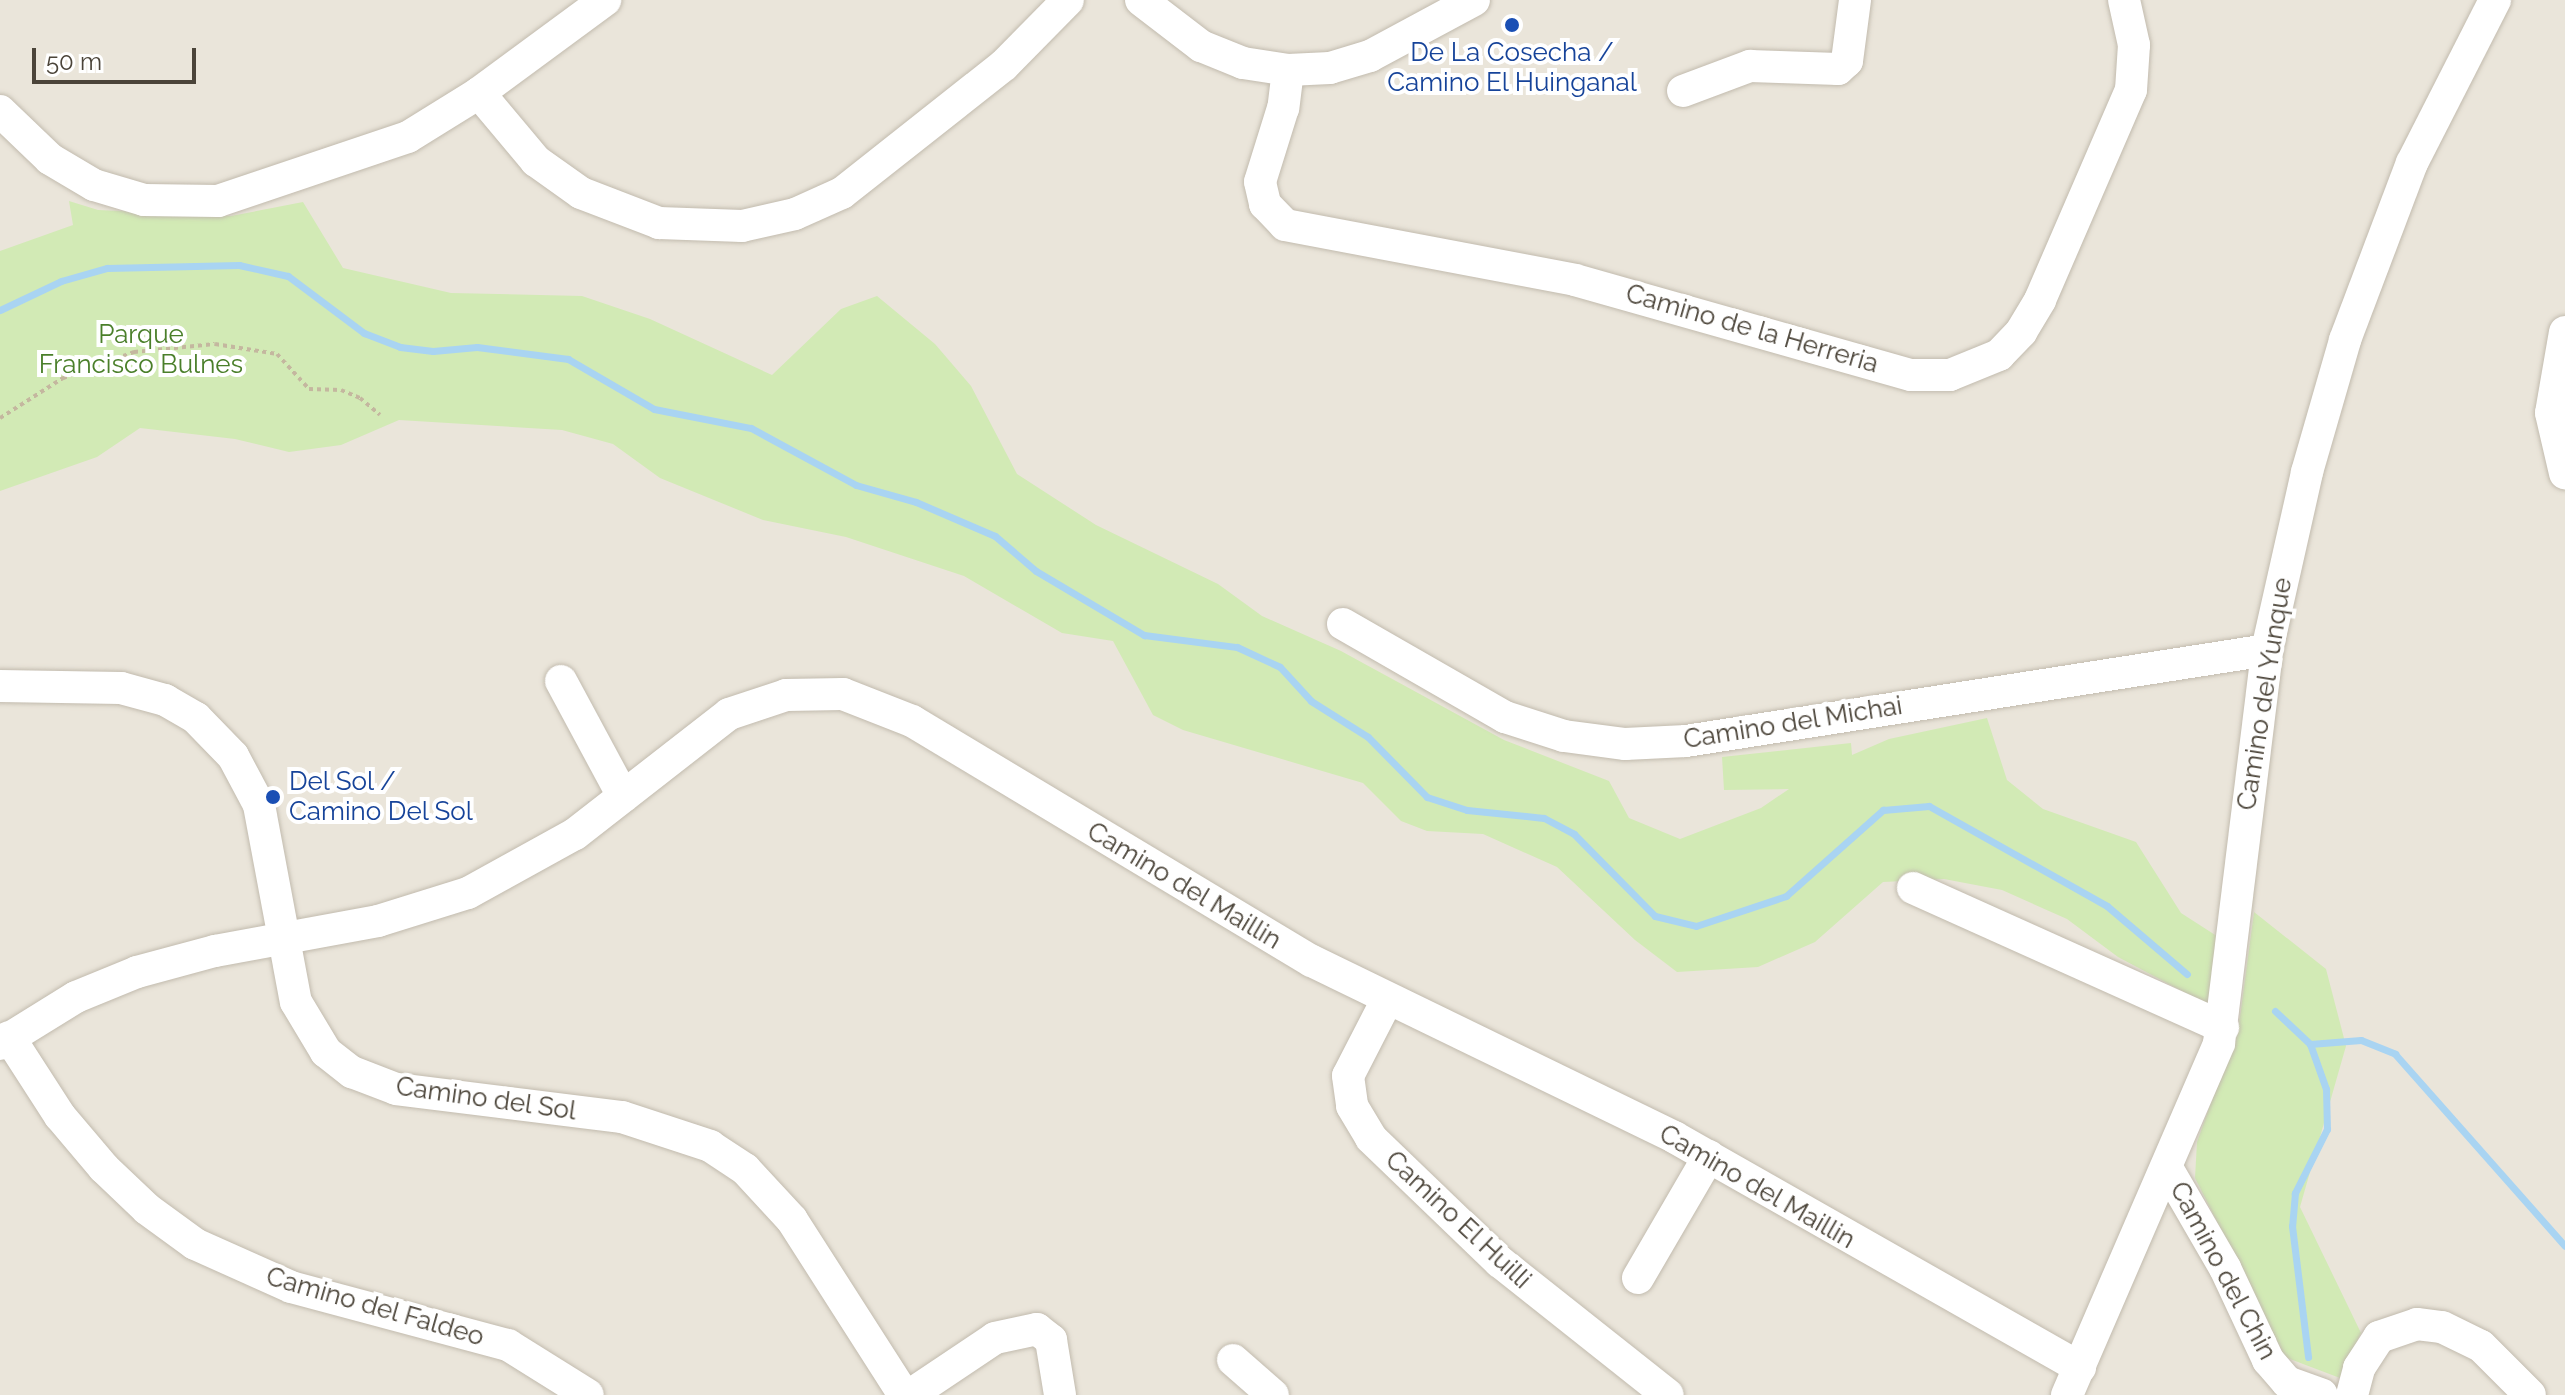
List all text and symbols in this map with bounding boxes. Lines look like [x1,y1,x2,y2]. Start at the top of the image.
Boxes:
marker: De La Cosecha / Camino El Huinganal [1503,16,1521,34]
scale bar [36,32,200,82]
place label: De La Cosecha / Camino El Huinganal [1387,37,1637,98]
text: 50 m [46,47,102,76]
street label: Camino de la Herreria [1622,278,1882,380]
park label: Parque Francisco Bulnes [39,319,243,380]
street label: Camino del Yunque [2231,575,2299,813]
street label: Camino del Michai [1681,690,1905,756]
place label: Del Sol / Camino Del Sol [289,766,474,828]
marker: Del Sol / Camino Del Sol [264,788,282,806]
street label: Camino del Maillin [1081,816,1287,956]
street label: Camino del Sol [394,1071,578,1127]
street label: Camino del Maillin [1653,1118,1861,1256]
street label: Camino El Huilli [1378,1144,1538,1296]
street label: Camino del Chin [2163,1176,2283,1366]
street label: Camino del Faldeo [262,1261,488,1353]

